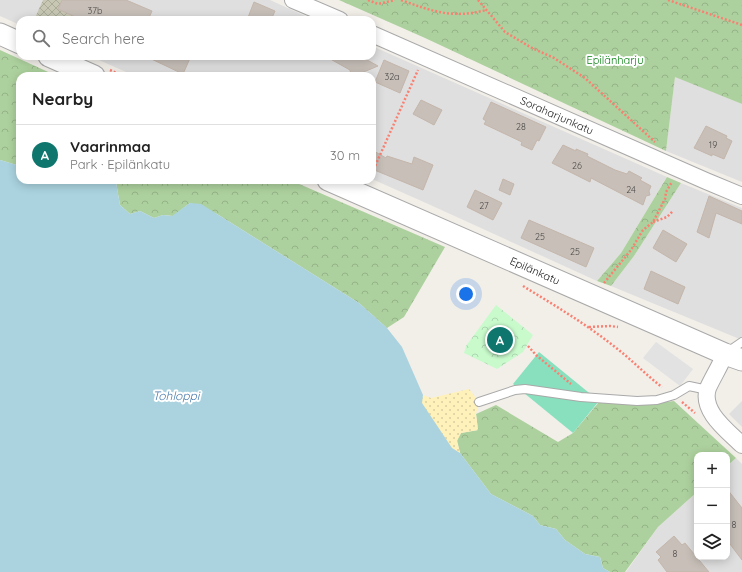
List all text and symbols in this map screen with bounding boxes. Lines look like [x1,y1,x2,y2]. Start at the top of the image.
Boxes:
house number: 37b [88,5,103,16]
search box [16,16,376,60]
icon: search [30,27,52,49]
text: Search here [62,29,145,48]
park label: Epilänharju [586,53,644,67]
house number: 32a [384,71,400,82]
text: Nearby [32,88,93,109]
street label: Soraharjunkatu [518,93,596,138]
house number: 28 [516,121,526,132]
text: Vaarinmaa [70,137,151,156]
house number: 19 [709,139,717,150]
text: A [41,147,49,163]
text: 30 m [330,147,360,163]
text: Park · Epilänkatu [70,156,170,172]
house number: 26 [572,160,582,171]
house number: 24 [626,184,636,195]
house number: 27 [479,200,489,211]
house number: 25 [535,231,545,242]
house number: 25 [570,246,580,257]
street label: Epilänkatu [508,254,562,288]
your location [456,284,476,304]
pin: A [487,325,513,355]
water label: Tohloppi [153,388,201,403]
map controls [694,452,730,560]
button: + [694,452,730,488]
button: − [694,488,730,524]
house number: 8 [732,519,737,530]
button: layers [694,524,730,560]
house number: 8 [673,548,678,559]

